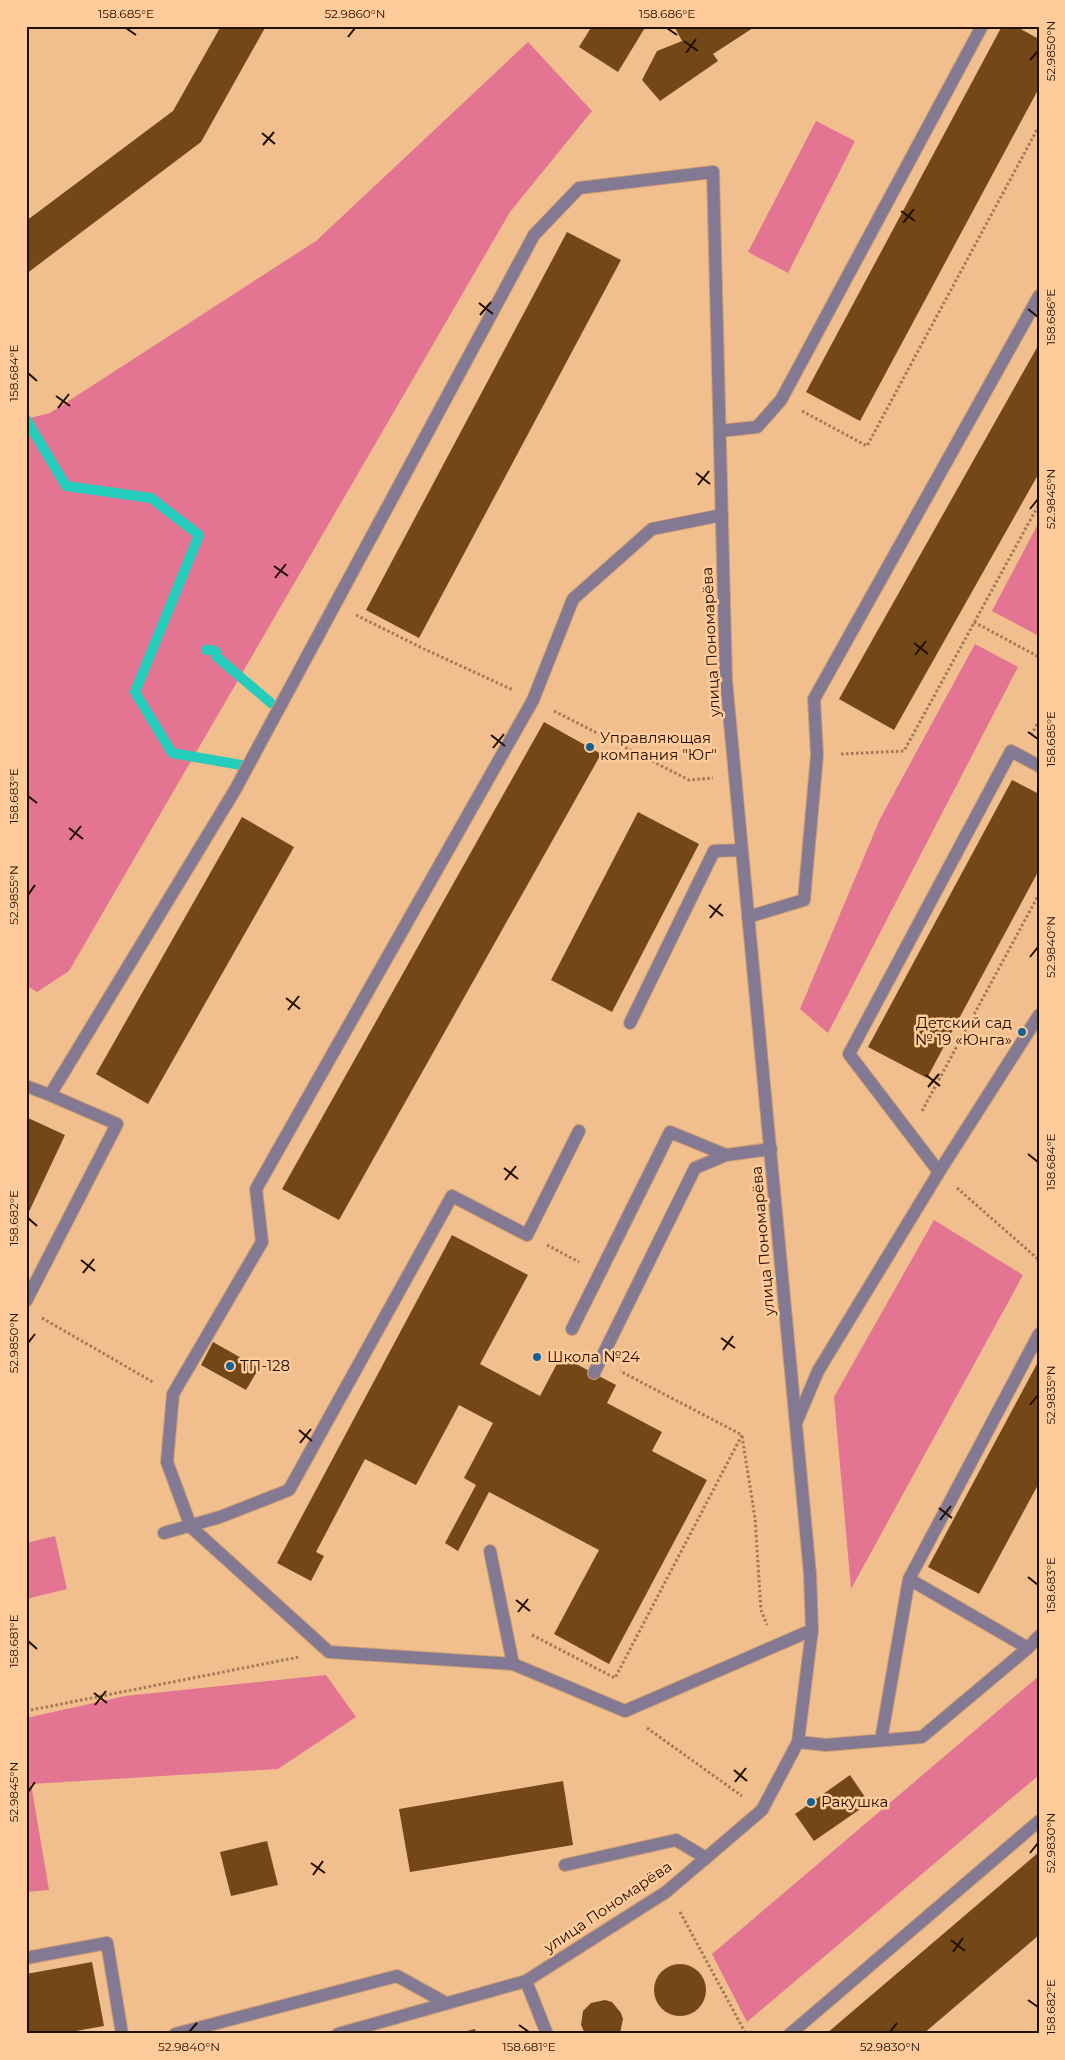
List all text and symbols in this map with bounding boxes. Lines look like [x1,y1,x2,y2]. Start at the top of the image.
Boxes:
text: 158.685°E [98,6,154,21]
text: 52.9860°N [324,6,386,21]
text: 158.686°E [639,6,695,21]
text: 52.9850°N [1043,21,1058,81]
text: 158.686°E [1043,289,1058,345]
text: 158.684°E [6,345,21,401]
text: 52.9845°N [1043,469,1058,529]
street label: улица Пономарёва [697,566,724,719]
text: 158.685°E [1043,711,1058,767]
place label: Управляющая компания "Юг" [600,728,717,764]
marker: Управляющая компания "Юг" [584,741,596,753]
text: 158.683°E [6,768,21,824]
text: 52.9855°N [6,865,21,925]
text: 52.9840°N [1043,916,1058,978]
place label: Детский сад № 19 «Юнга» [915,1013,1012,1049]
marker: Детский сад № 19 «Юнга» [1016,1026,1028,1038]
text: 158.684°E [1043,1134,1058,1190]
street label: улица Пономарёва [746,1165,779,1318]
text: 158.682°E [6,1190,21,1246]
text: 52.9850°N [6,1313,21,1373]
place label: Школа №24 [547,1347,640,1366]
marker: Школа №24 [531,1351,543,1363]
place label: ТП-128 [240,1356,290,1375]
marker: ТП-128 [224,1360,236,1372]
text: 52.9835°N [1043,1365,1058,1425]
text: 158.683°E [1043,1557,1058,1613]
text: 158.681°E [6,1614,21,1668]
text: 52.9845°N [6,1762,21,1822]
place label: Ракушка [821,1792,888,1811]
marker: Ракушка [805,1796,817,1808]
text: 52.9830°N [1043,1813,1058,1873]
street label: улица Пономарёва [539,1857,675,1957]
text: 158.682°E [1043,1979,1058,2035]
text: 52.9840°N [158,2039,220,2054]
text: 158.681°E [502,2039,556,2054]
text: 52.9830°N [860,2039,920,2054]

